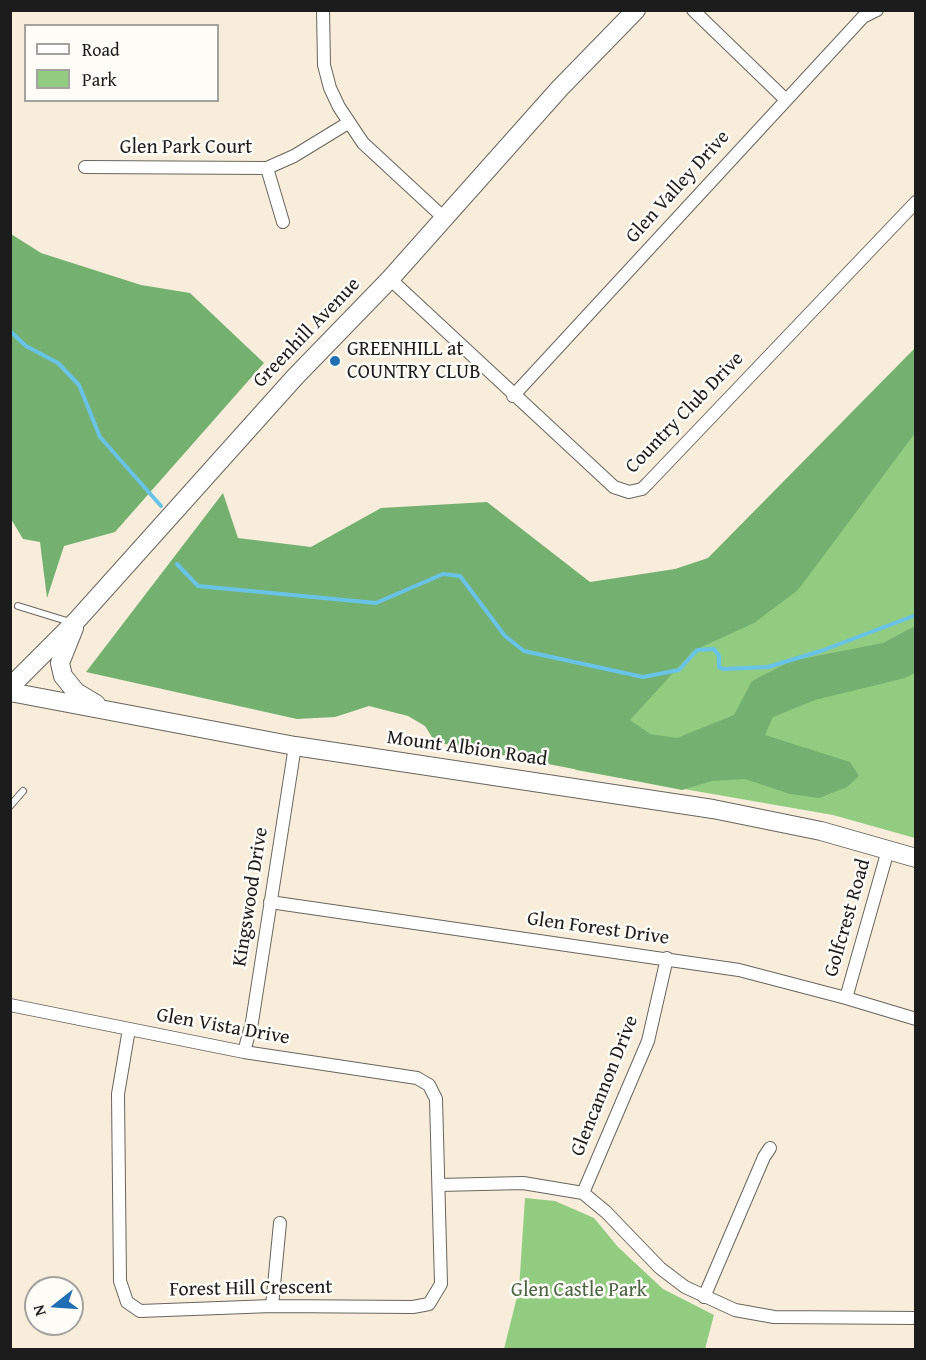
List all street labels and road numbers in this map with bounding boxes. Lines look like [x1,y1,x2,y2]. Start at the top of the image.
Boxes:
street label: Glen Valley Drive [621,126,735,248]
street label: Glen Park Court [120,136,252,160]
street label: Greenhill Avenue [248,273,366,393]
street label: Country Club Drive [621,347,749,479]
street label: Mount Albion Road [385,726,549,772]
street label: Kingswood Drive [228,826,274,968]
street label: Golfcrest Road [820,856,876,980]
street label: Glen Forest Drive [525,907,671,951]
street label: Glen Vista Drive [155,1003,291,1051]
street label: Glencannon Drive [566,1012,644,1160]
street label: Forest Hill Crescent [169,1276,333,1302]

